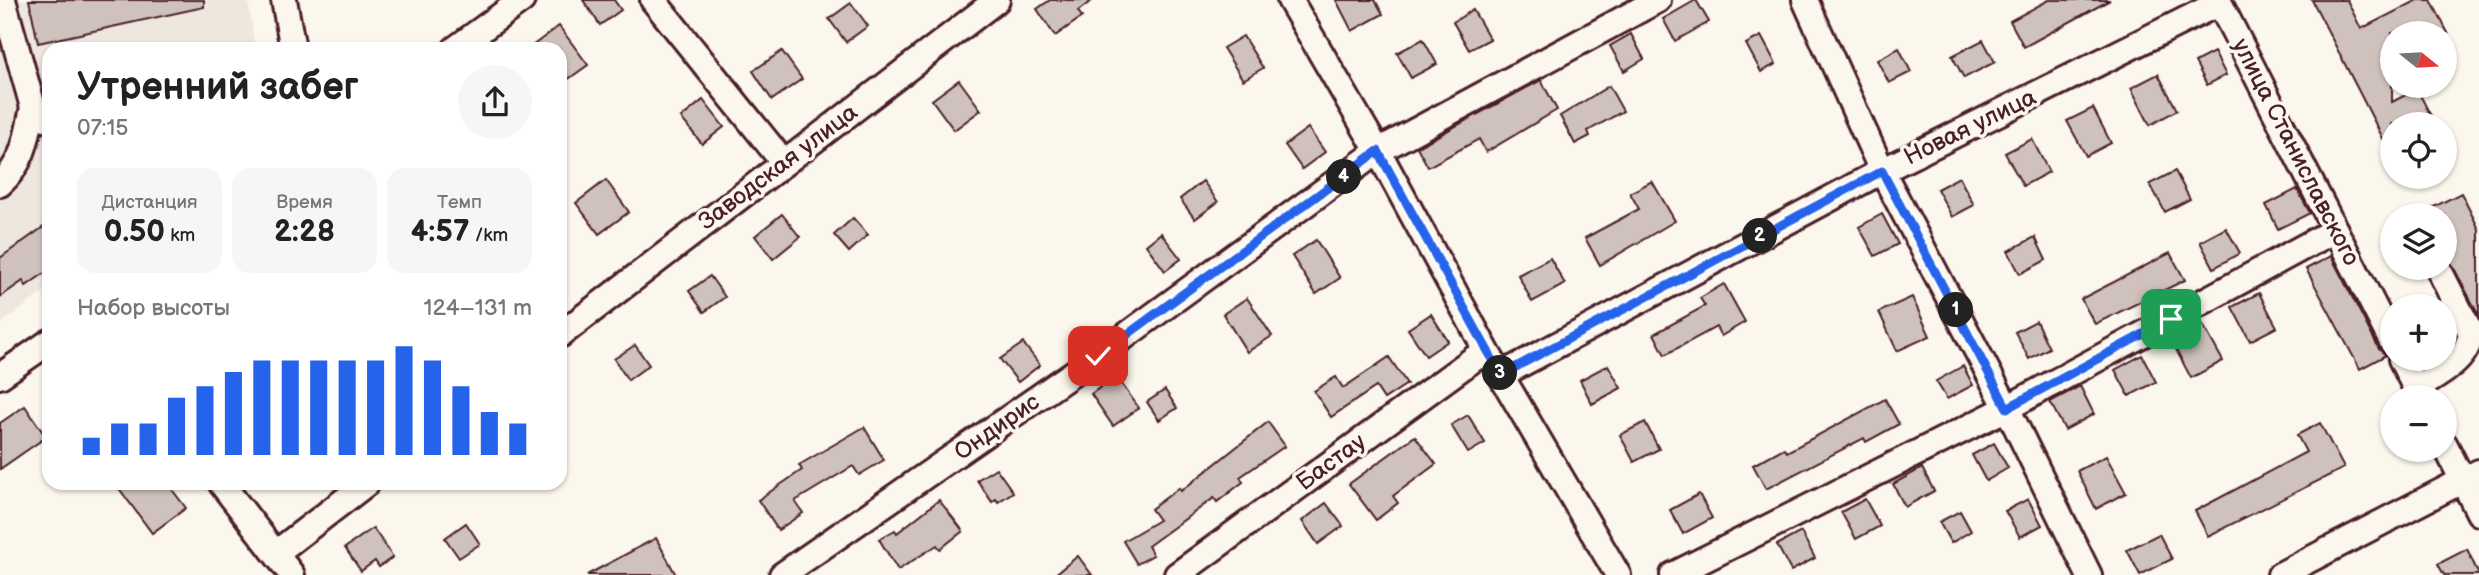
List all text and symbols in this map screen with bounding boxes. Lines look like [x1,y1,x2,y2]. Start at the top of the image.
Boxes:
north arrow [2380,21,2457,98]
map controls [2380,21,2457,462]
street label: улица Станиславского [2226,34,2366,270]
text: Утренний забег [77,65,359,110]
button: share [458,65,532,139]
street label: Новая улица [1899,83,2041,171]
street label: Заводская улица [693,98,863,236]
button: locate [2380,112,2457,189]
text: 07:15 [77,114,129,142]
pin: 4 [1326,160,1362,194]
text: 4 [1338,165,1349,188]
text: Дистанция [101,191,198,214]
text: Время [276,191,333,214]
text: Темп [437,191,482,214]
button: layers [2380,203,2457,280]
text: 0.50 [104,214,165,250]
text: 2:28 [274,214,335,250]
text: 4:57 [411,214,470,250]
pin: 2 [1742,218,1778,254]
text: km [165,224,195,247]
text: /km [470,224,508,247]
text: 2 [1754,224,1765,247]
pin [2141,289,2201,349]
pin: 1 [1938,292,1974,328]
text: Набор высоты [77,294,230,322]
text: 124–131 m [424,294,532,322]
button: + [2380,294,2457,371]
text: 1 [1952,298,1960,321]
icon: arrive [2152,300,2190,338]
pin [1068,326,1128,386]
icon: check [1079,337,1117,375]
pin: 3 [1482,356,1518,390]
text: 3 [1494,361,1505,384]
button: − [2380,385,2457,462]
street label: Ондирис [949,387,1045,467]
street label: Бастау [1291,427,1371,497]

